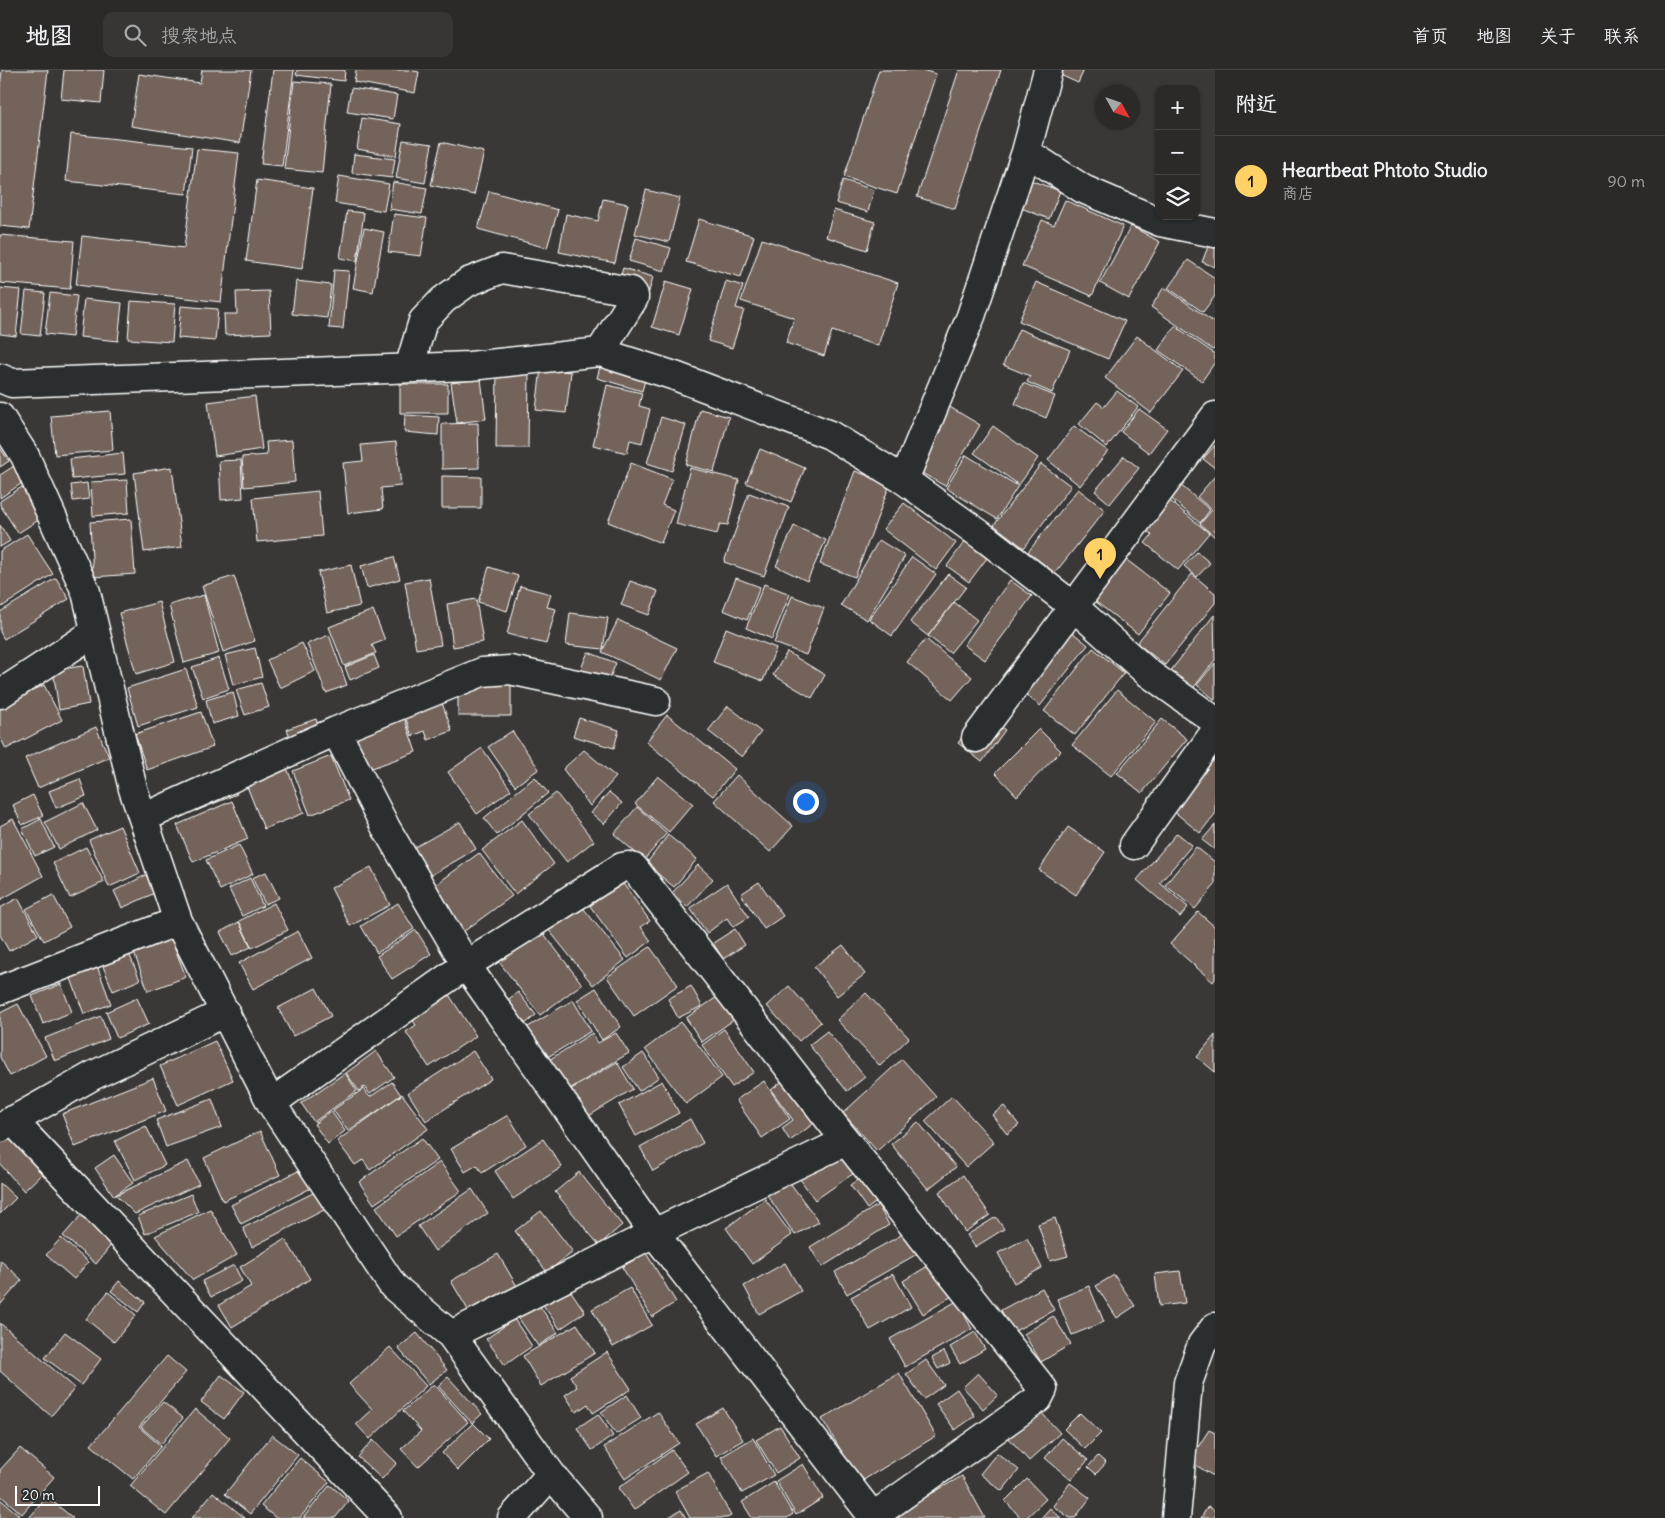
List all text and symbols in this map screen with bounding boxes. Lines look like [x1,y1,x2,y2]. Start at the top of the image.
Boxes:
search box [103,12,453,57]
text: 地图 [25,20,73,50]
icon: search [121,21,149,49]
text: 搜索地点 [161,23,237,47]
text: 首页 [1412,24,1448,47]
text: 地图 [1476,24,1512,47]
text: 关于 [1540,24,1576,47]
text: 联系 [1604,24,1640,47]
north arrow [1095,85,1140,130]
map controls [1155,85,1200,220]
button: + [1155,85,1200,130]
text: 附近 [1235,90,1277,117]
button: − [1155,130,1200,175]
text: Heartbeat Phtoto Studio [1282,158,1488,182]
text: 1 [1248,171,1254,191]
text: 90 m [1607,171,1645,191]
button: layers [1155,175,1200,220]
text: 商店 [1282,183,1314,203]
pin: 1 [1084,538,1116,579]
your location [793,789,819,815]
scale bar [15,1483,100,1506]
text: 20 m [22,1486,55,1504]

